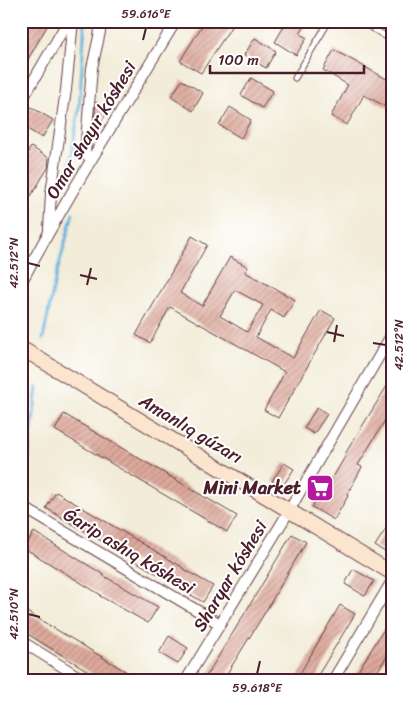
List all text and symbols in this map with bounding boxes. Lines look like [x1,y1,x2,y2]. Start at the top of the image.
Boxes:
text: 59.616°E [122,3,172,25]
scale bar [210,42,364,74]
text: 100 m [218,47,259,73]
street label: Omar shayır kóshesi [37,54,146,205]
text: 42.512°N [3,237,25,288]
text: 42.512°N [388,319,410,370]
street label: Amanlıq gúzarı [132,385,249,473]
place label: Mini Market [203,472,301,504]
supermarket icon: Mini Market [305,473,335,503]
street label: Ǵarip ashıq kóshesi [57,499,202,604]
street label: Sharyar kóshesi [184,513,277,638]
text: 42.510°N [3,588,25,640]
text: 59.618°E [232,677,283,699]

